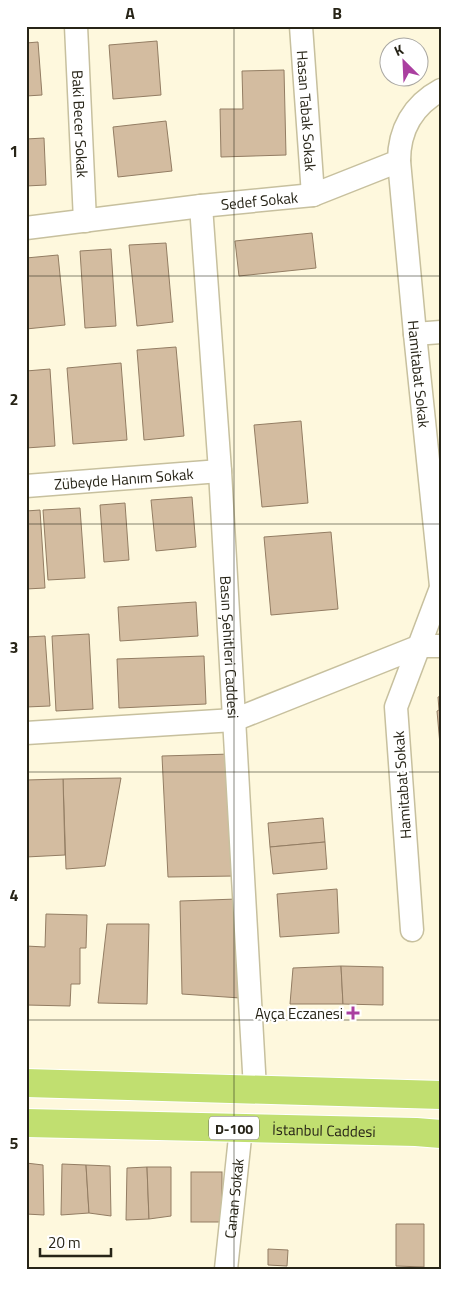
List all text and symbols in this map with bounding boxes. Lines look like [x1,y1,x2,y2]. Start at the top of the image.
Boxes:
text: A [125,1,135,25]
text: B [332,1,342,25]
north arrow [380,38,430,88]
text: K [390,38,407,61]
street label: Hasan Tabak Sokak [291,49,323,172]
street label: Baki Becer Sokak [67,70,94,178]
text: 1 [10,139,18,163]
street label: Sedef Sokak [220,185,299,215]
street label: Hamitabat Sokak [402,319,436,429]
text: 2 [10,387,18,411]
street label: Zübeyde Hanım Sokak [53,462,194,495]
street label: Basın Şehitleri Caddesi [214,575,245,719]
text: 3 [10,635,18,659]
street label: Hamitabat Sokak [387,730,417,840]
text: 4 [10,883,19,907]
place label: Ayça Eczanesi [255,1002,343,1025]
marker: Ayça Eczanesi [347,1007,359,1019]
road number: D-100 [209,1116,259,1140]
street label: İstanbul Caddesi [272,1117,376,1143]
text: 5 [10,1131,19,1155]
street label: Canan Sokak [218,1157,249,1240]
scale bar [40,1225,111,1257]
text: 20 m [48,1231,81,1254]

